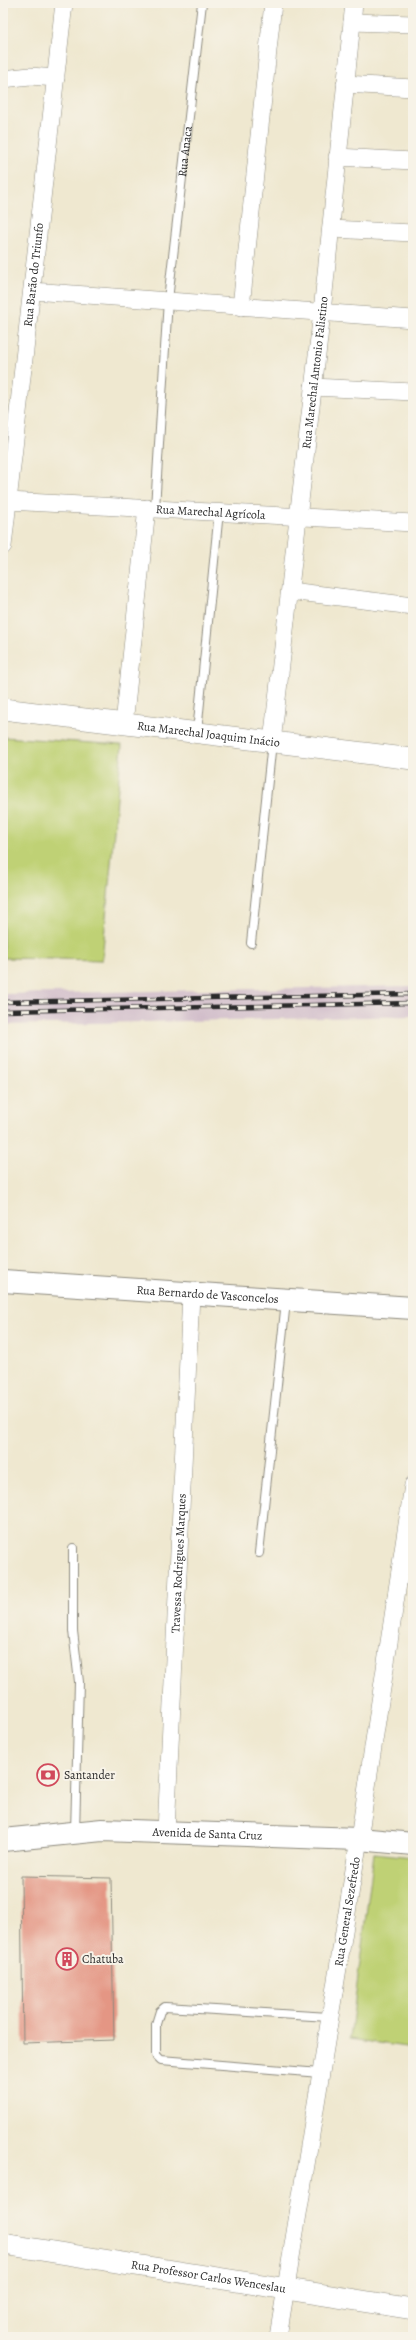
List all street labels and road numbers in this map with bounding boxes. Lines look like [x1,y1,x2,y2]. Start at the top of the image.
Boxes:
street label: Rua Anaca [174,125,196,178]
street label: Rua Barão do Triunfo [20,222,47,328]
street label: Rua Marechal Antonio Falistino [298,295,332,450]
street label: Rua Marechal Agrícola [155,501,266,523]
street label: Rua Marechal Joaquim Inácio [136,717,281,751]
street label: Rua Bernardo de Vasconcelos [136,1282,279,1307]
street label: Travessa Rodrigues Marques [167,1493,190,1634]
street label: Avenida de Santa Cruz [151,1824,263,1844]
street label: Rua General Sezefredo [330,1856,364,1968]
street label: Rua Professor Carlos Wenceslau [130,2256,287,2297]

